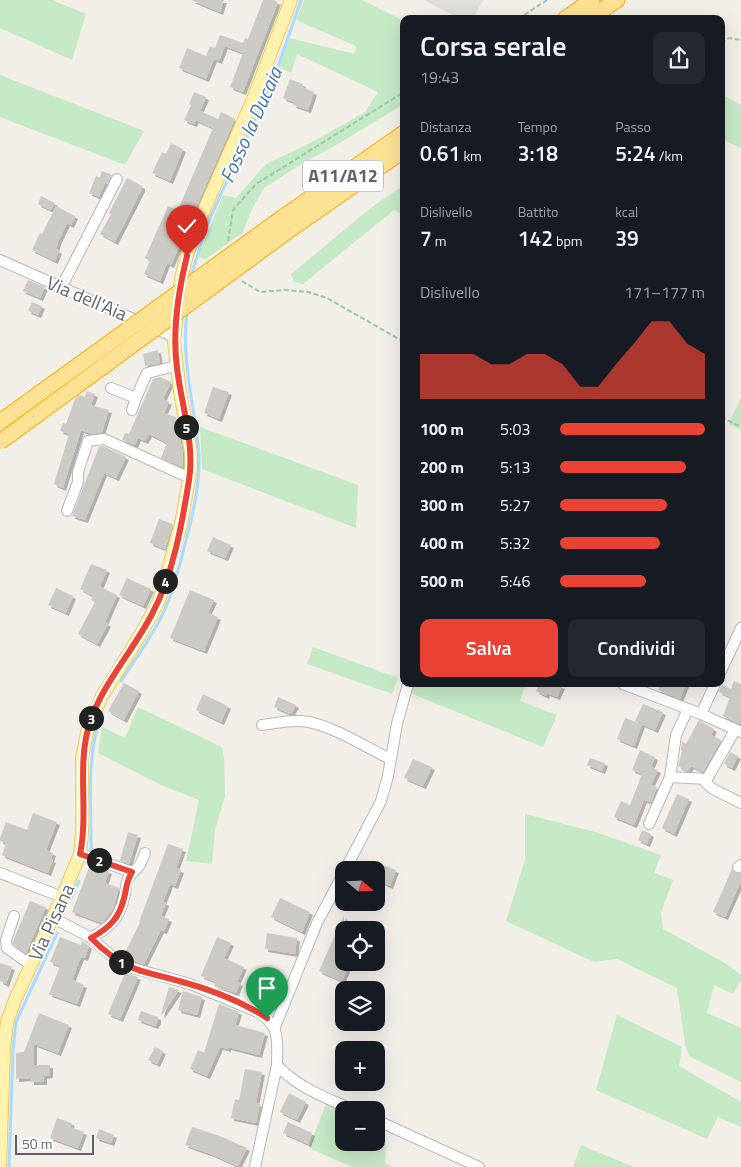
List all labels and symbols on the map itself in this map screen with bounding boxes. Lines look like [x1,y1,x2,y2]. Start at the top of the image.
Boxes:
water label: Fosso la Ducaia [211,61,290,188]
road number: A11/A12 [303,160,383,192]
pin [166,205,208,256]
street label: Via dell'Aia [42,267,133,328]
pin: 5 [174,414,198,440]
pin: 4 [152,568,178,594]
pin: 3 [78,706,104,730]
pin: 2 [86,848,112,872]
north arrow [335,861,385,911]
street label: Via Pisana [20,878,81,965]
pin: 1 [108,950,134,974]
pin [246,967,288,1018]
scale bar [15,1132,94,1155]

